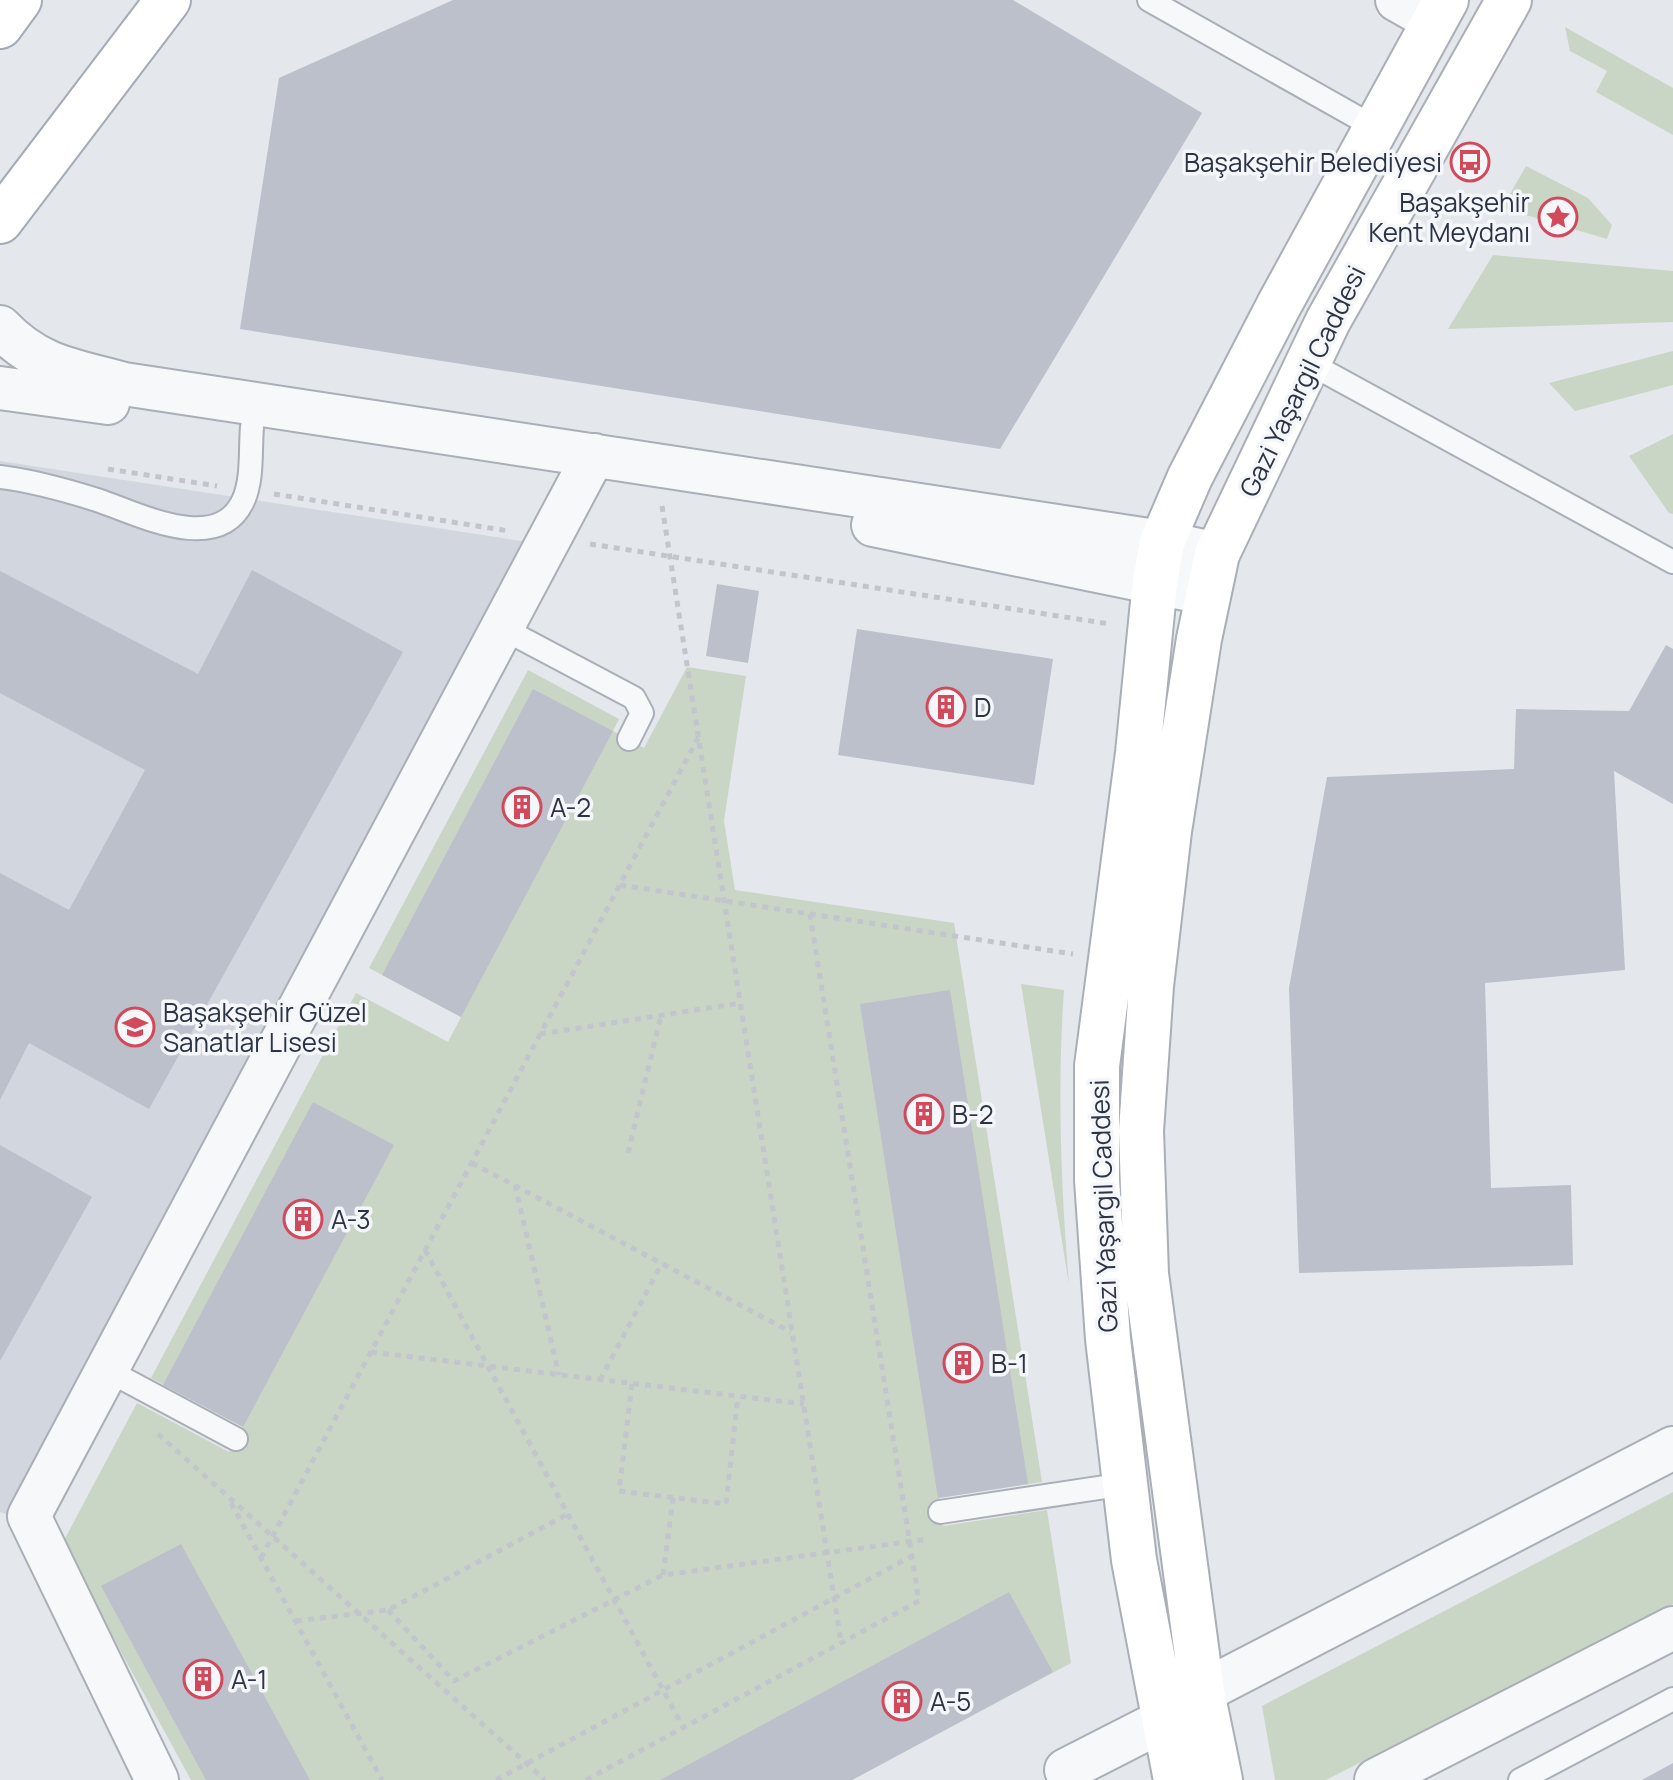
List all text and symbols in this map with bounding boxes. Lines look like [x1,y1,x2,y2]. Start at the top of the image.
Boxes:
bus stop icon: Başakşehir Belediyesi [1449,141,1491,183]
place label: Başakşehir Belediyesi [1184,144,1442,180]
place label: Başakşehir Kent Meydanı [1368,184,1530,250]
place icon: Başakşehir Kent Meydanı [1537,196,1579,238]
street label: Gazi Yaşargil Caddesi [1230,259,1374,503]
building icon: D [925,686,967,728]
place label: D [974,689,991,725]
building icon: A-2 [501,786,543,828]
place label: A-2 [550,789,591,825]
place label: Başakşehir Güzel Sanatlar Lisesi [163,994,367,1060]
school or university icon: Başakşehir Güzel Sanatlar Lisesi [114,1006,156,1048]
street label: Gazi Yaşargil Caddesi [1081,1079,1125,1333]
building icon: B-2 [903,1093,945,1135]
place label: B-2 [952,1096,994,1132]
building icon: A-3 [282,1198,324,1240]
place label: A-3 [331,1201,371,1237]
building icon: B-1 [942,1342,984,1384]
place label: B-1 [991,1345,1028,1381]
building icon: A-1 [182,1658,224,1700]
place label: A-1 [231,1661,268,1697]
building icon: A-5 [881,1680,923,1722]
place label: A-5 [930,1683,971,1719]

